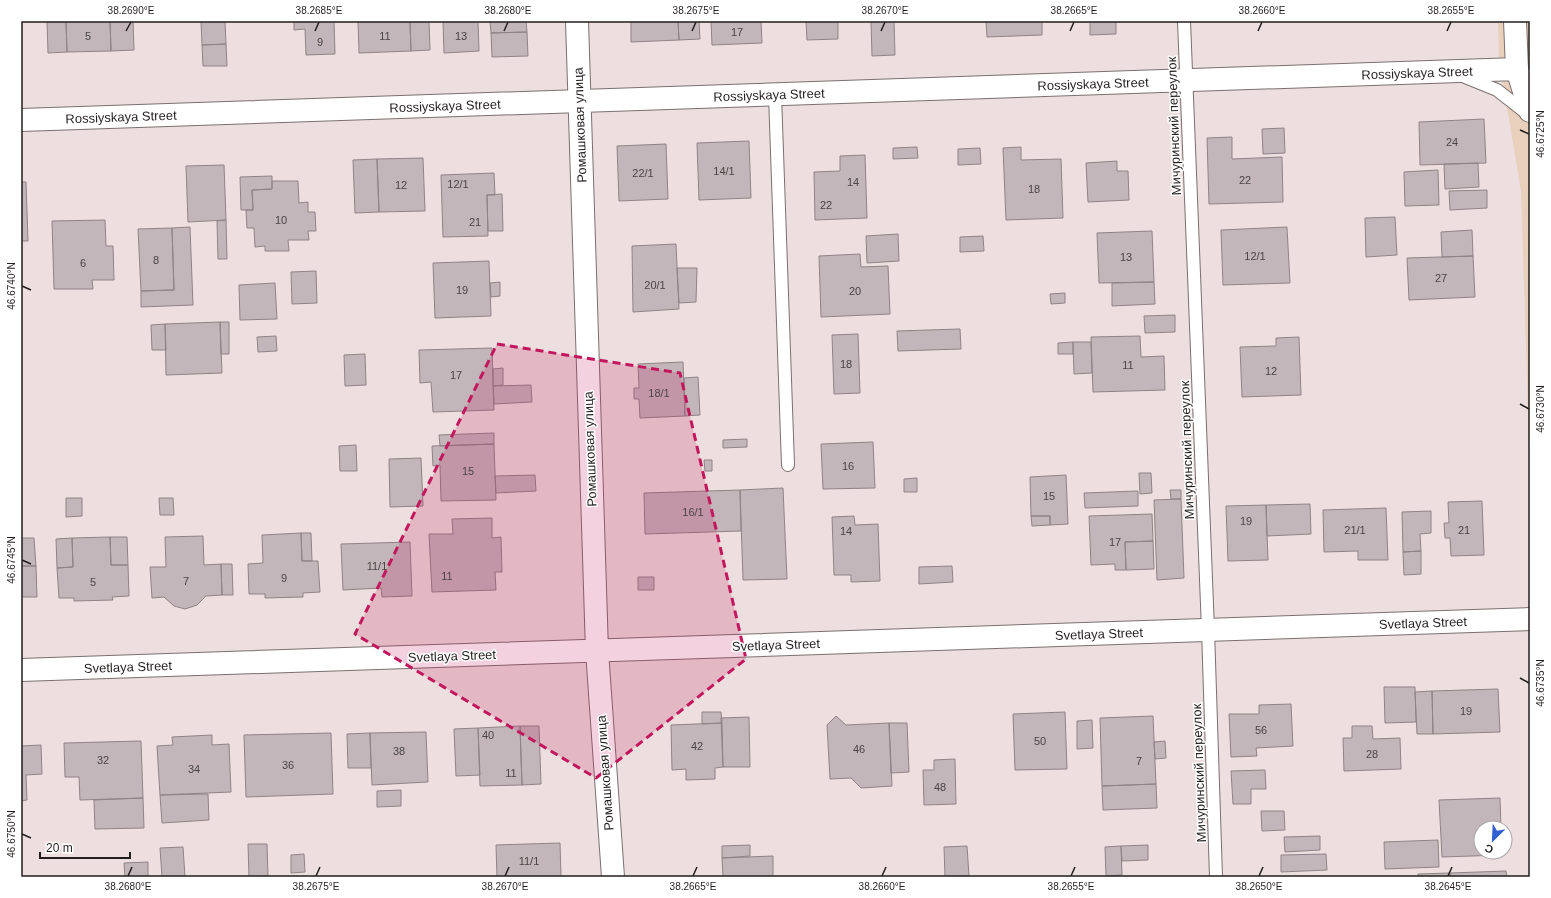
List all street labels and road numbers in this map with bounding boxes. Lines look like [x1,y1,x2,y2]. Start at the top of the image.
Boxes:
street label: Мичуринский переулок [1164,56,1184,196]
street label: Rossiyskaya Street [1361,64,1473,82]
street label: Ромашковая улица [570,66,590,183]
street label: Rossiyskaya Street [1037,75,1149,93]
street label: Rossiyskaya Street [713,86,825,104]
street label: Rossiyskaya Street [389,97,501,115]
street label: Rossiyskaya Street [65,108,177,126]
street label: Мичуринский переулок [1177,380,1197,520]
street label: Ромашковая улица [580,390,600,507]
street label: Svetlaya Street [1379,614,1468,632]
street label: Svetlaya Street [1055,625,1144,643]
street label: Svetlaya Street [732,636,821,654]
street label: Svetlaya Street [408,647,497,665]
street label: Svetlaya Street [84,658,173,676]
street label: Мичуринский переулок [1189,703,1209,843]
street label: Ромашковая улица [593,714,617,831]

